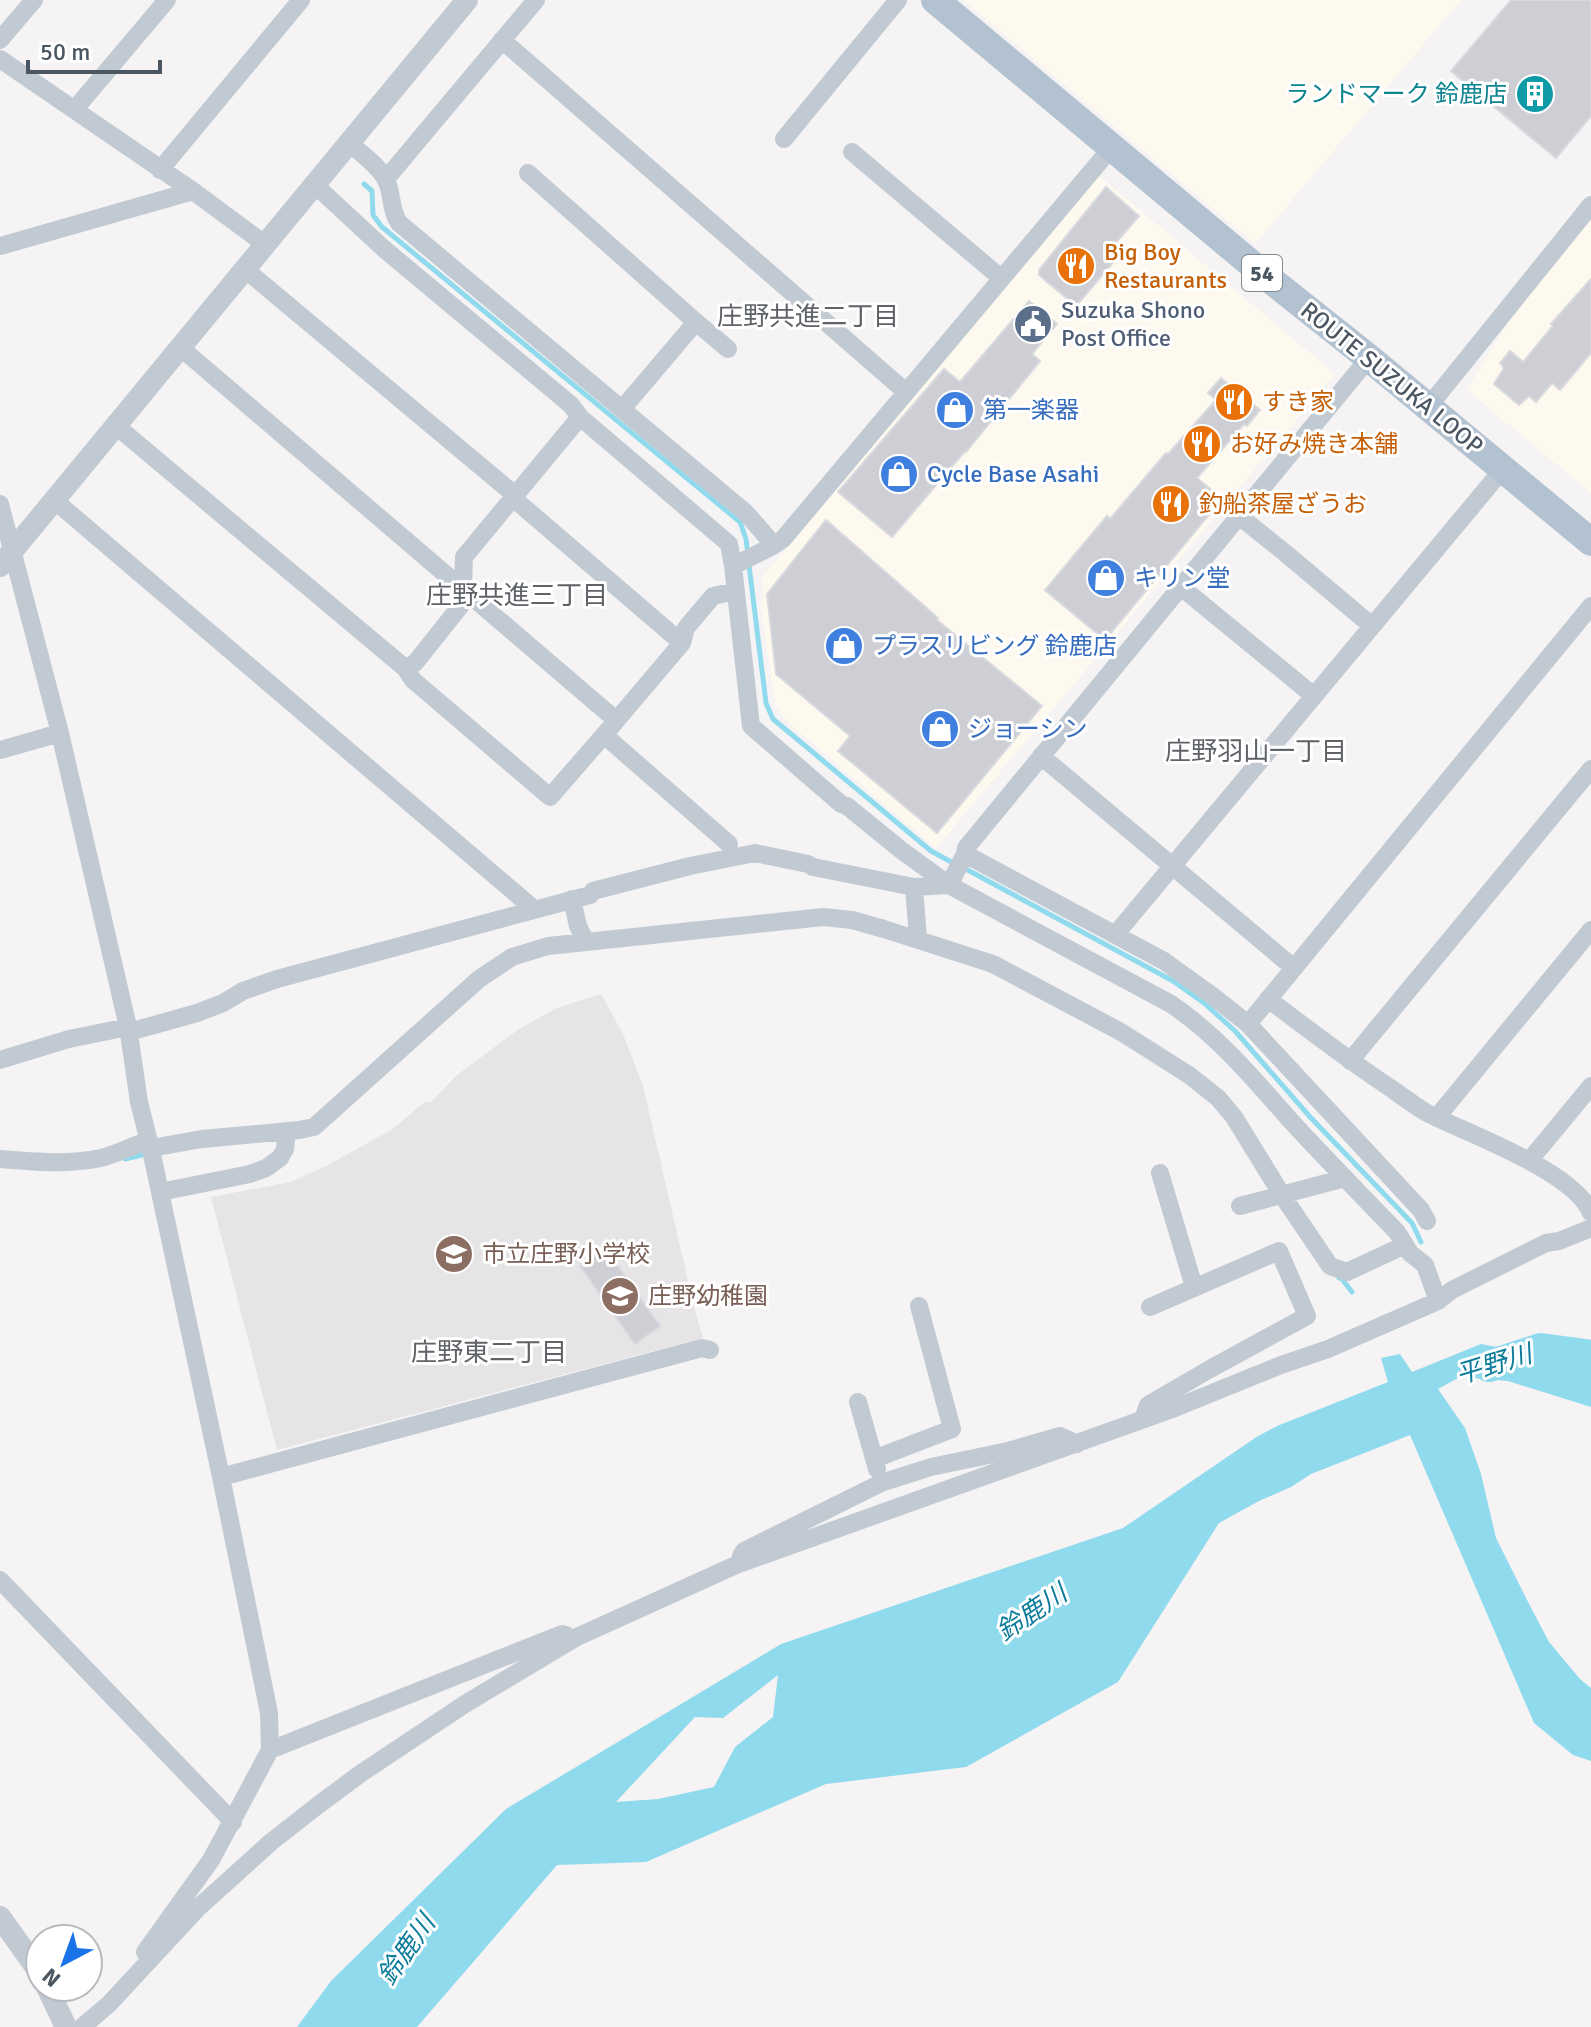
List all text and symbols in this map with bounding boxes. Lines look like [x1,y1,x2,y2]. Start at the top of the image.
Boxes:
scale bar [28,24,160,74]
text: 50 m [40,37,90,67]
building icon: ランドマーク 鈴鹿店 [1514,73,1556,115]
place label: ランドマーク 鈴鹿店 [1286,79,1507,109]
place label: Big Boy Restaurants [1104,237,1227,295]
restaurant icon: Big Boy Restaurants [1055,245,1097,287]
road number: 54 [1242,255,1282,291]
place label: Suzuka Shono Post Office [1061,295,1205,353]
street label: ROUTE SUZUKA LOOP [1295,295,1489,461]
district label: 庄野共進二丁目 [717,301,899,333]
public building icon: Suzuka Shono Post Office [1012,303,1054,345]
restaurant icon: すき家 [1213,381,1255,423]
place label: すき家 [1262,387,1334,417]
shop icon: 第一楽器 [934,389,976,431]
place label: 第一楽器 [983,395,1079,425]
restaurant icon: お好み焼き本舗 [1181,423,1223,465]
place label: お好み焼き本舗 [1230,429,1398,459]
shop icon: Cycle Base Asahi [878,453,920,495]
place label: Cycle Base Asahi [927,459,1099,489]
restaurant icon: 釣船茶屋ざうお [1150,483,1192,525]
place label: 釣船茶屋ざうお [1199,489,1367,519]
shop icon: キリン堂 [1085,557,1127,599]
place label: キリン堂 [1134,563,1230,593]
district label: 庄野共進三丁目 [426,580,608,612]
shop icon: プラスリビング 鈴鹿店 [823,625,865,667]
place label: プラスリビング 鈴鹿店 [872,631,1117,661]
shop icon: ジョーシン [919,708,961,750]
place label: ジョーシン [968,714,1088,744]
district label: 庄野羽山一丁目 [1165,736,1347,768]
school or university icon: 市立庄野小学校 [433,1233,475,1275]
place label: 市立庄野小学校 [482,1239,650,1269]
school or university icon: 庄野幼稚園 [599,1275,641,1317]
place label: 庄野幼稚園 [648,1281,768,1311]
district label: 庄野東二丁目 [411,1337,567,1369]
water label: 平野川 [1452,1337,1539,1392]
water label: 鈴鹿川 [991,1576,1076,1648]
water label: 鈴鹿川 [372,1906,444,1991]
north arrow [24,1923,104,2003]
text: N [37,1963,66,1993]

